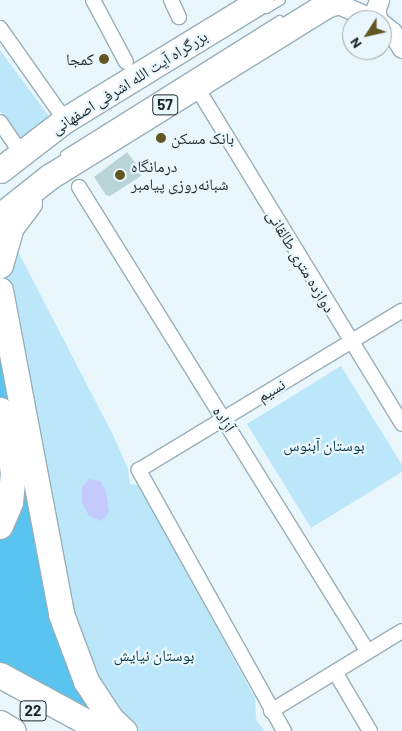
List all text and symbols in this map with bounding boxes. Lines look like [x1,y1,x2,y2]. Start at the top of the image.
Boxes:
north arrow [342,10,392,60]
street label: بزرگراه آیت الله اشرفی اصفهانی [47,26,211,138]
text: N [345,35,365,52]
place label: کمجا [66,49,94,69]
marker: کمجا [98,53,110,65]
road number: 57 [151,92,179,118]
place label: بانک مسکن [171,128,234,148]
marker: بانک مسکن [155,132,167,144]
place label: درمانگاه شبانه‌روزی پیامبر [131,156,229,194]
marker: درمانگاه شبانه‌روزی پیامبر [113,168,127,182]
street label: دوازده متری طالقانی [263,206,339,316]
street label: نسیم [254,374,288,406]
street label: آزاده [209,402,239,436]
park label: بوستان آبنوس [283,435,365,455]
park label: بوستان نیایش [114,645,194,665]
road number: 22 [19,698,47,724]

